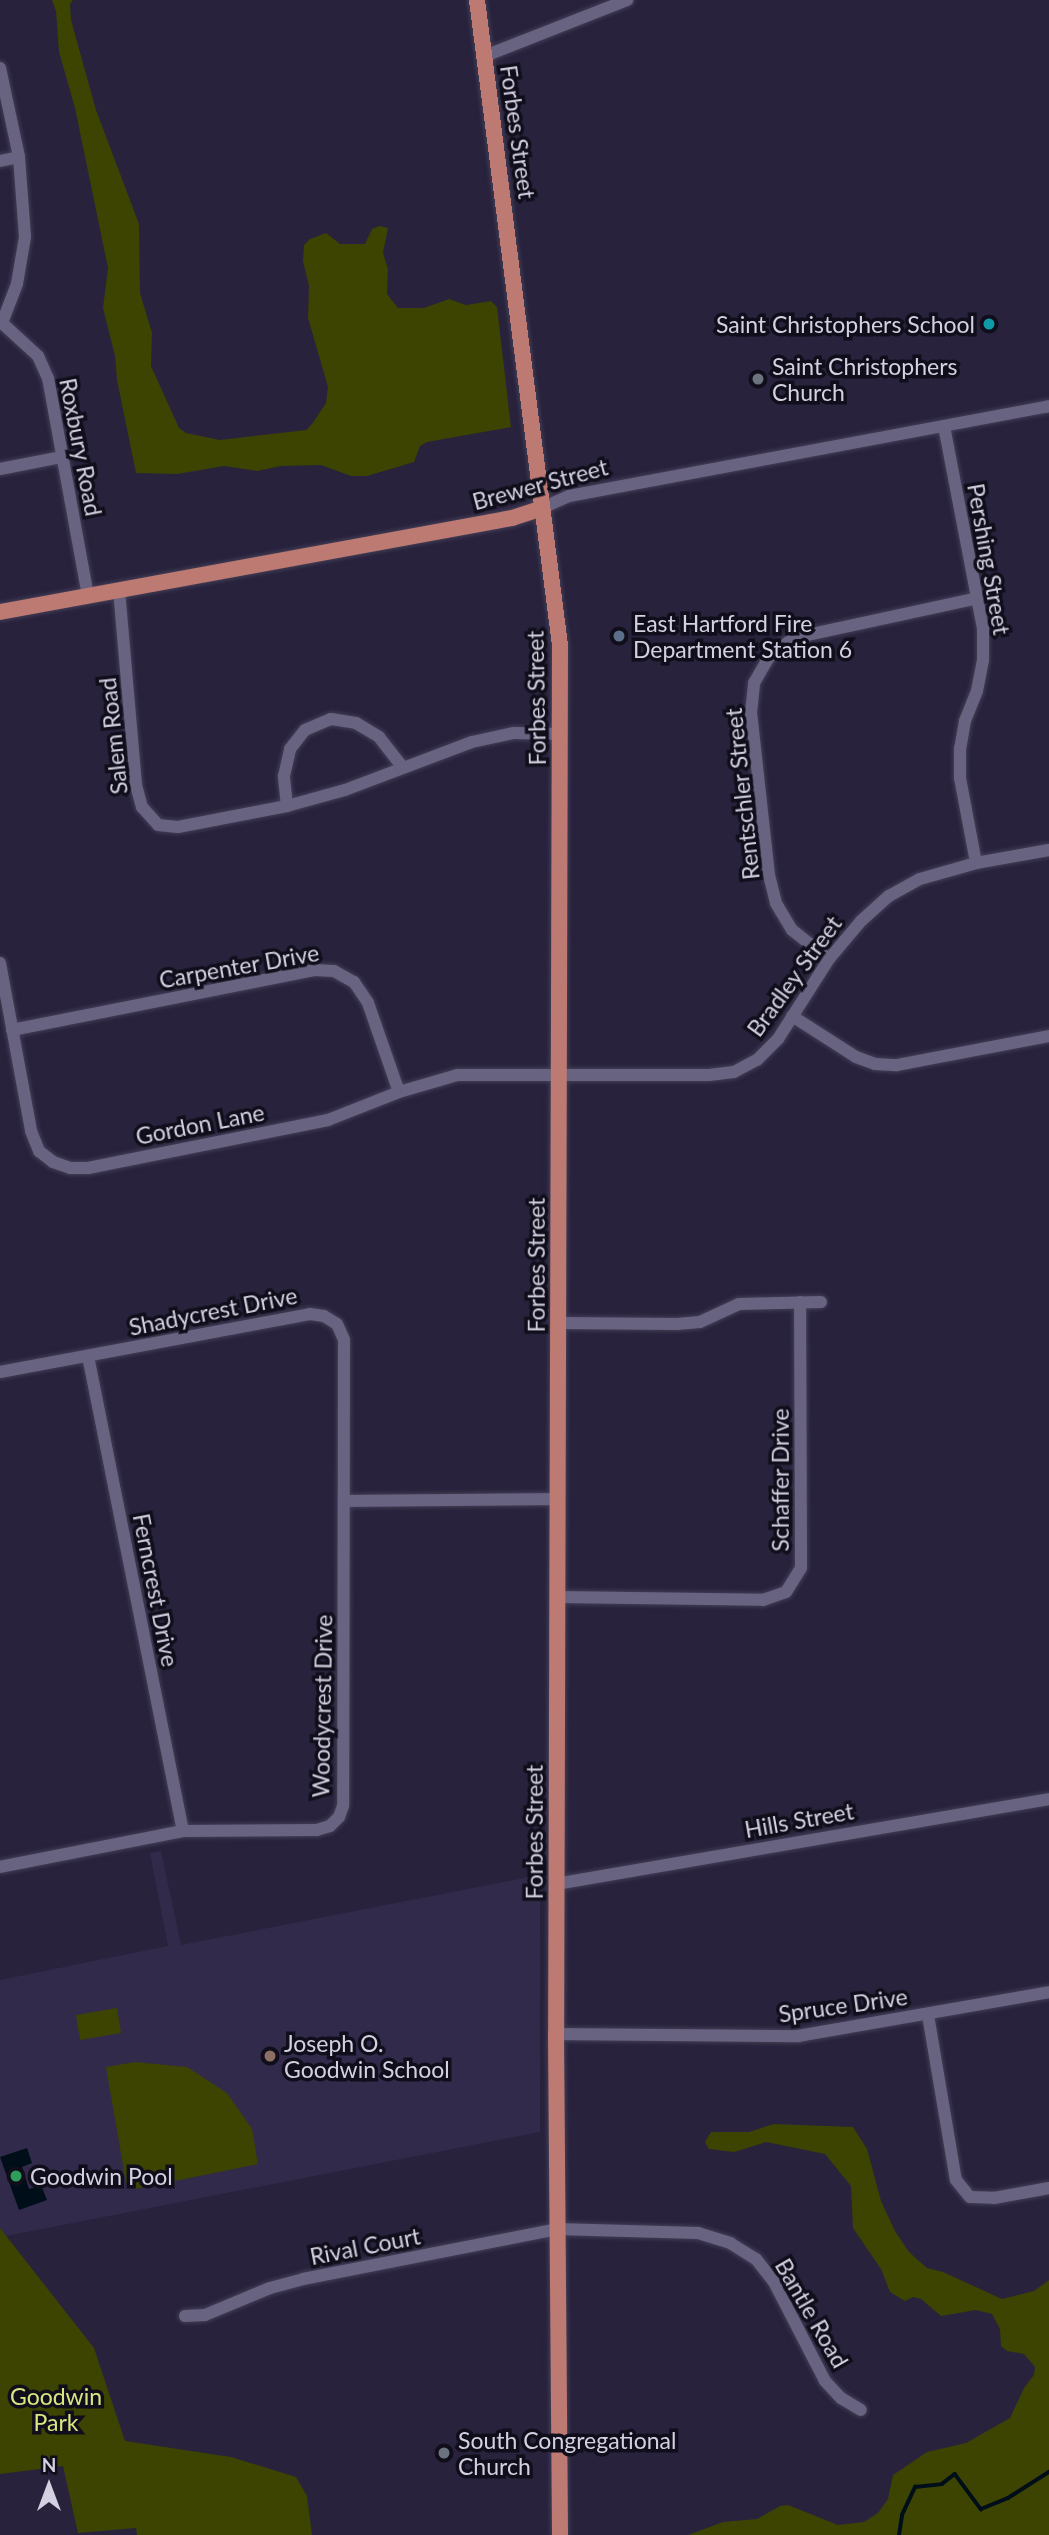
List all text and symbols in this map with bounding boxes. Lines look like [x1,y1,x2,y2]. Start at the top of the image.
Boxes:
street label: Forbes Street [495,63,541,201]
place label: Saint Christophers School [716,310,975,338]
marker: Saint Christophers School [981,316,997,332]
place label: Saint Christophers Church [772,352,957,406]
marker: Saint Christophers Church [750,371,766,387]
street label: Roxbury Road [54,375,108,519]
street label: Brewer Street [469,453,611,515]
street label: Pershing Street [962,481,1016,637]
place label: East Hartford Fire Department Station 6 [633,609,852,663]
marker: East Hartford Fire Department Station 6 [611,628,627,644]
street label: Forbes Street [521,630,551,766]
street label: Salem Road [93,676,133,796]
street label: Rentschler Street [719,707,765,881]
street label: Bradley Street [741,910,847,1042]
street label: Carpenter Drive [157,938,321,994]
street label: Gordon Lane [133,1098,267,1150]
street label: Forbes Street [522,1198,550,1332]
street label: Shadycrest Drive [126,1281,300,1341]
street label: Schaffer Drive [766,1408,794,1552]
street label: Ferncrest Drive [128,1511,184,1669]
street label: Woodycrest Drive [307,1614,337,1798]
street label: Forbes Street [520,1765,548,1899]
street label: Hills Street [742,1797,856,1843]
street label: Spruce Drive [777,1982,909,2028]
place label: Joseph O. Goodwin School [284,2029,450,2083]
marker: Joseph O. Goodwin School [262,2048,278,2064]
place label: Goodwin Pool [30,2162,173,2190]
marker: Goodwin Pool [8,2168,24,2184]
street label: Rival Court [308,2222,422,2270]
street label: Bantle Road [770,2253,854,2373]
park label: Goodwin Park [10,2382,102,2436]
place label: South Congregational Church [458,2426,676,2480]
marker: South Congregational Church [436,2445,452,2461]
north arrow [14,2451,84,2521]
text: N [42,2453,56,2476]

